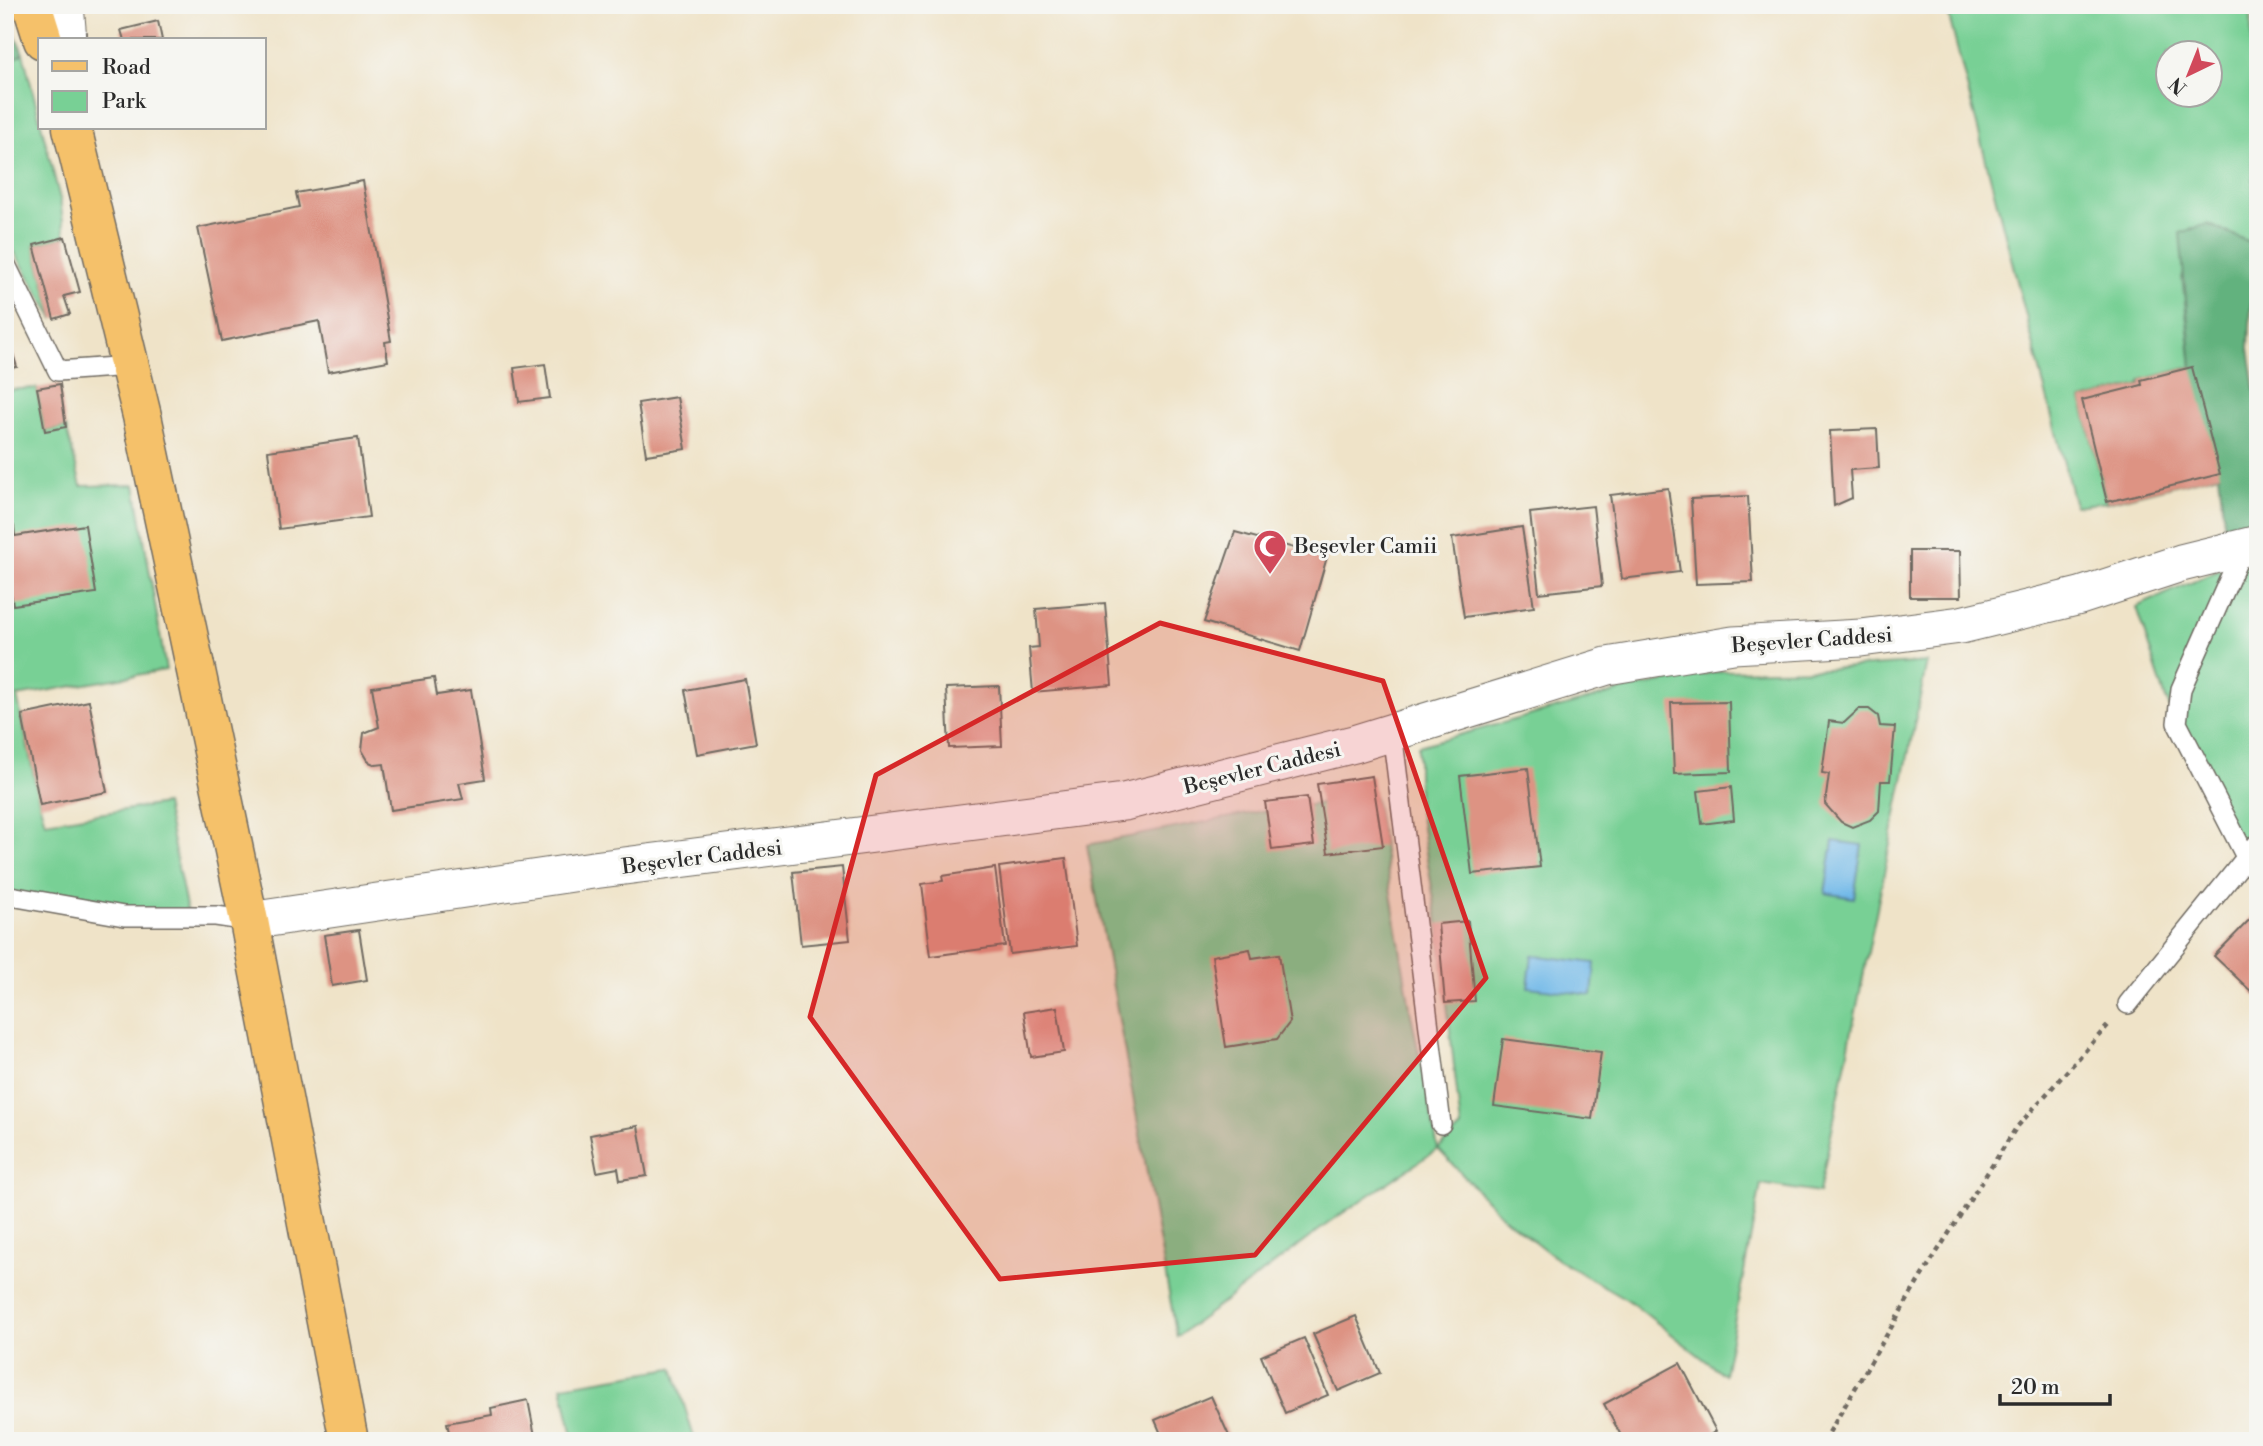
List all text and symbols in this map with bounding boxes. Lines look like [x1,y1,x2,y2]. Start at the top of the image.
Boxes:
legend [38,38,266,130]
north arrow [2154,38,2224,108]
text: Road [102,55,151,81]
text: N [2164,72,2192,100]
text: Park [102,89,147,115]
mosque icon: Beşevler Camii [1251,527,1289,576]
place label: Beşevler Camii [1293,534,1437,560]
street label: Beşevler Caddesi [1730,622,1894,660]
street label: Beşevler Caddesi [1180,737,1344,801]
street label: Beşevler Caddesi [619,835,784,881]
scale bar [2000,1362,2111,1406]
text: 20 m [2011,1375,2060,1401]

